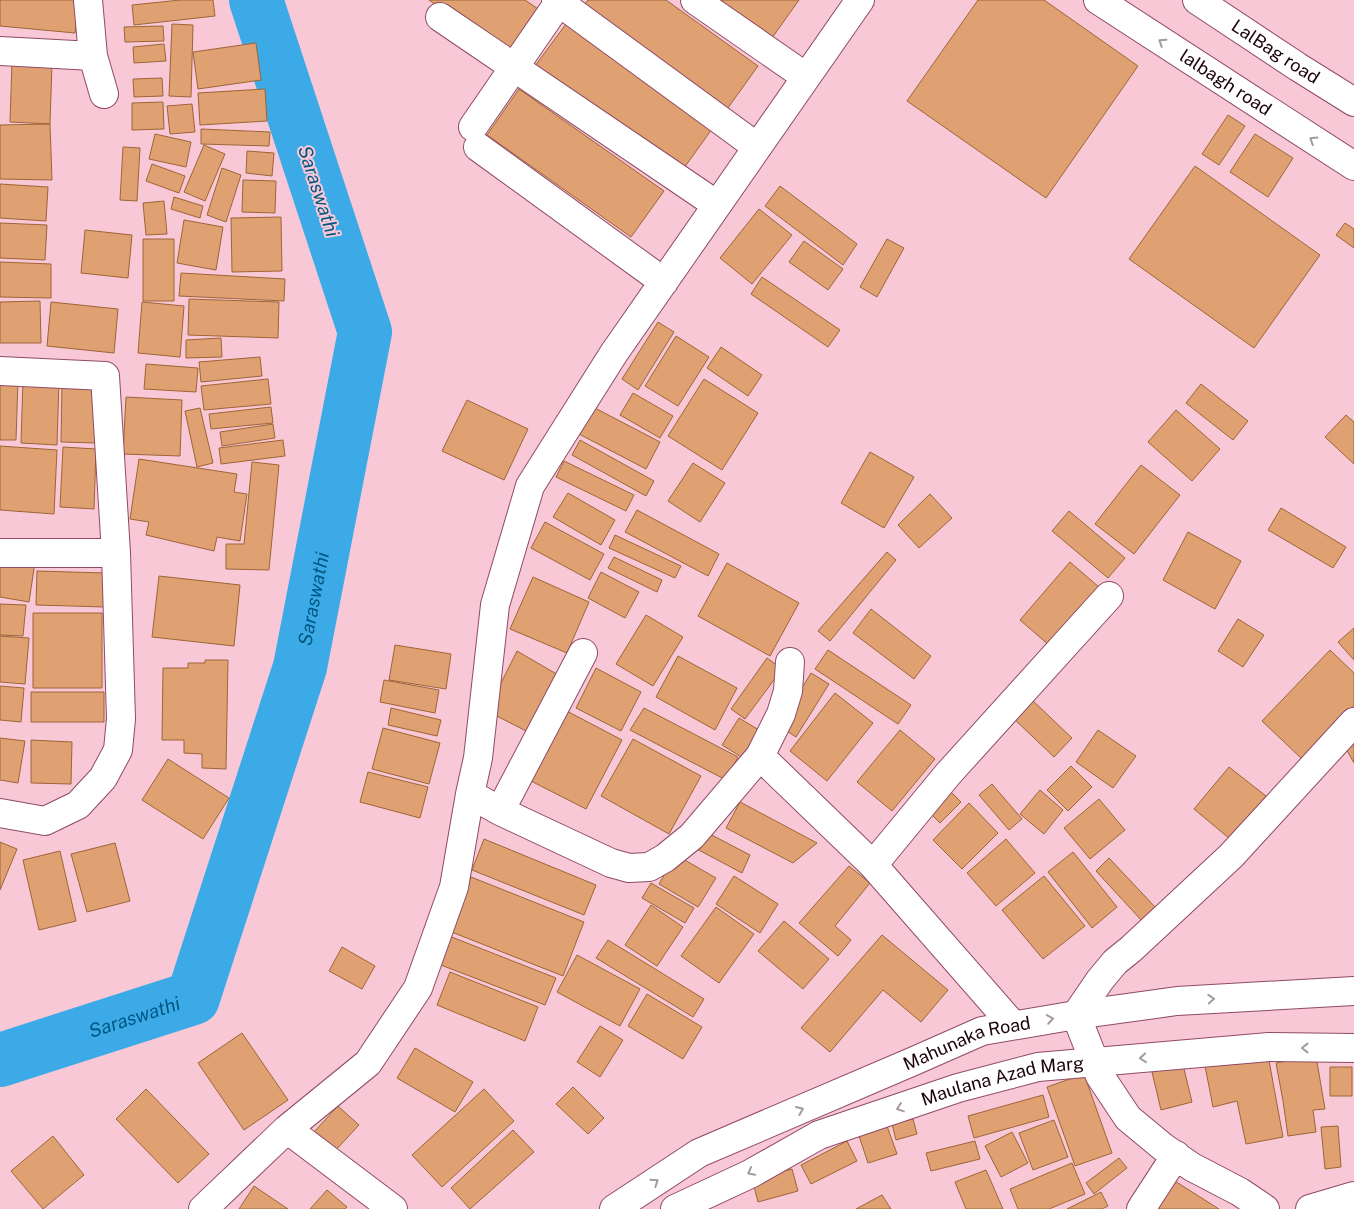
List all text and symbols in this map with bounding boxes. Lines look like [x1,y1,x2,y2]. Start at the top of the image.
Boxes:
street label: LalBag road [1228,15,1324,88]
one-way arrow [1158,39,1167,48]
street label: lalbagh road [1176,45,1276,120]
one-way arrow [1309,136,1318,146]
water label: Saraswathi [294,143,344,240]
water label: Saraswathi [293,550,333,647]
water label: Saraswathi [86,992,183,1042]
one-way arrow [1207,994,1215,1005]
street label: Mahunaka Road [900,1012,1032,1074]
one-way arrow [1046,1014,1054,1025]
one-way arrow [1301,1043,1309,1053]
street label: Maulana Azad Marg [918,1052,1085,1110]
one-way arrow [1139,1052,1147,1063]
one-way arrow [896,1102,904,1112]
one-way arrow [795,1105,804,1116]
one-way arrow [748,1166,757,1176]
one-way arrow [649,1179,659,1188]

